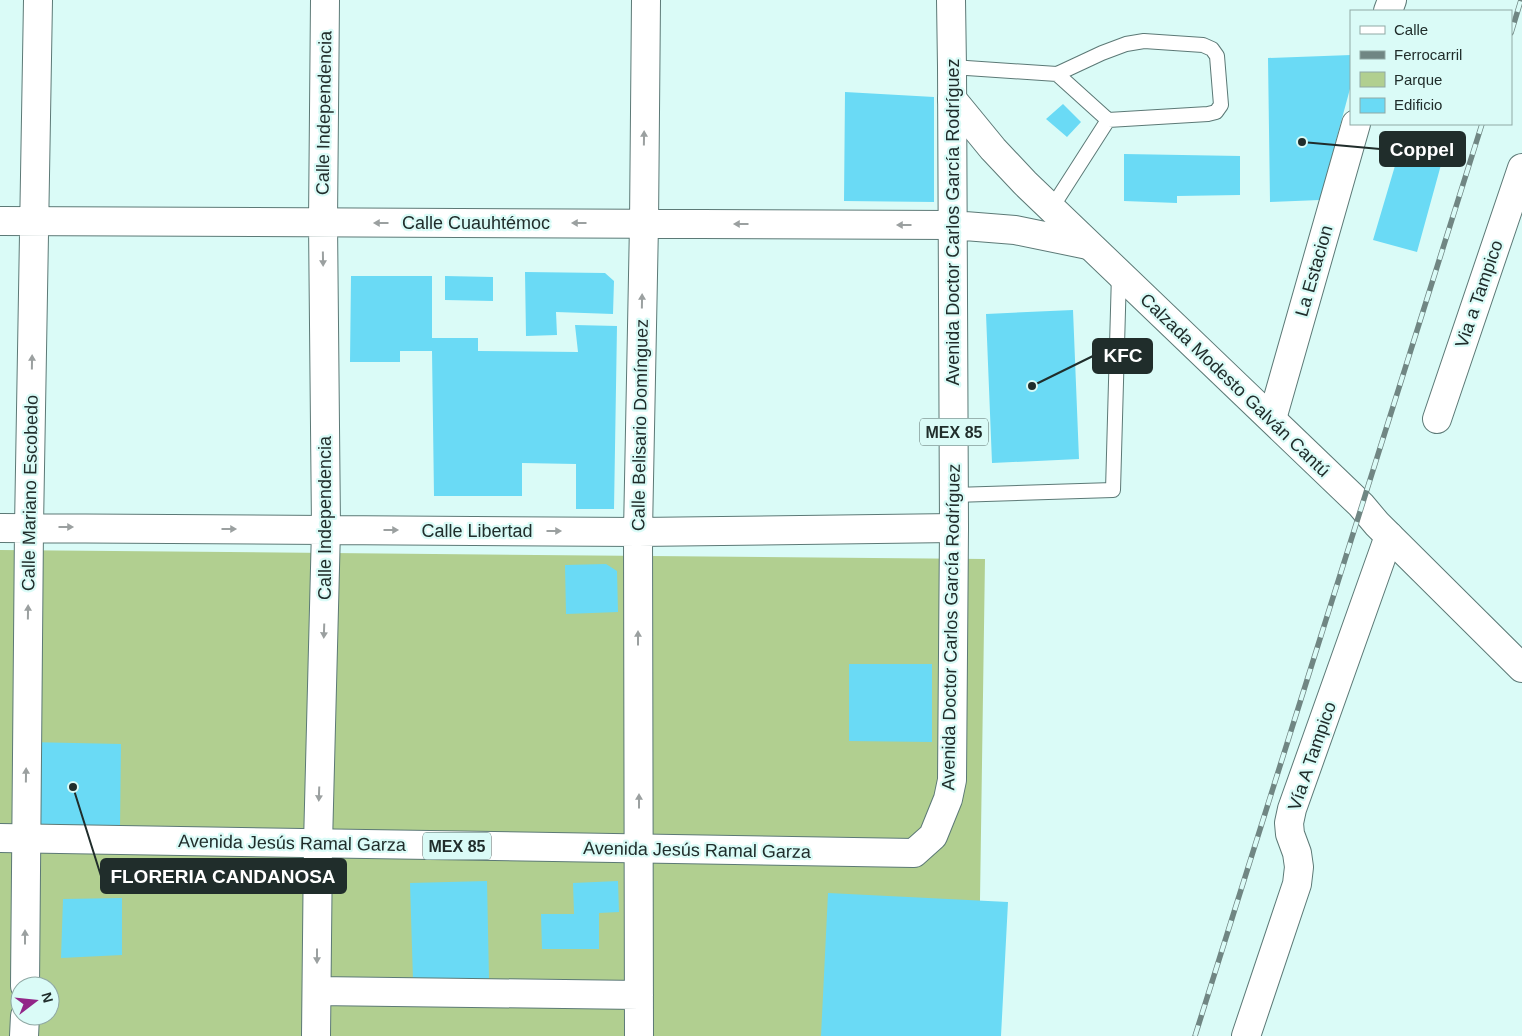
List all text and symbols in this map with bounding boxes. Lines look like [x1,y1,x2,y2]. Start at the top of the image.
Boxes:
legend [1350,10,1512,125]
text: Calle [1394,21,1428,38]
street label: Calle Independencia [313,30,335,195]
text: Ferrocarril [1394,46,1462,63]
street label: Avenida Doctor Carlos García Rodríguez [943,59,963,385]
text: Parque [1394,71,1442,88]
text: Edificio [1394,96,1442,113]
one-way arrow [641,130,649,146]
callout: Coppel [1380,132,1465,166]
text: Coppel [1390,139,1454,160]
street label: Calle Cuauhtémoc [402,213,550,233]
one-way arrow [373,219,389,227]
one-way arrow [570,219,586,227]
one-way arrow [733,220,749,228]
one-way arrow [895,221,911,229]
street label: La Estacion [1291,223,1337,319]
street label: Via a Tampico [1451,238,1507,350]
one-way arrow [319,251,327,267]
street label: Calzada Modesto Galván Cantú [1136,289,1334,481]
one-way arrow [638,292,646,308]
street label: Calle Belisario Domínguez [628,319,652,531]
callout: KFC [1093,339,1152,373]
text: KFC [1103,345,1143,366]
one-way arrow [28,354,36,370]
street label: Calle Mariano Escobedo [18,395,42,591]
road number: MEX 85 [920,418,988,446]
street label: Calle Independencia [315,435,335,600]
street label: Avenida Doctor Carlos García Rodríguez [938,463,964,791]
street label: Calle Libertad [421,521,533,541]
one-way arrow [58,524,74,532]
one-way arrow [221,525,237,533]
one-way arrow [383,526,399,534]
one-way arrow [546,527,562,535]
one-way arrow [24,604,32,620]
one-way arrow [319,623,327,639]
one-way arrow [634,630,642,646]
street label: Vía A Tampico [1284,699,1340,813]
one-way arrow [22,767,30,783]
one-way arrow [315,786,323,802]
one-way arrow [635,792,643,808]
street label: Avenida Jesús Ramal Garza [178,831,407,855]
road number: MEX 85 [423,832,491,859]
street label: Avenida Jesús Ramal Garza [583,838,812,862]
callout: FLORERIA CANDANOSA [101,859,346,893]
text: FLORERIA CANDANOSA [110,866,336,887]
one-way arrow [21,929,29,945]
one-way arrow [313,948,321,964]
north arrow [10,976,60,1026]
text: N [38,990,57,1004]

